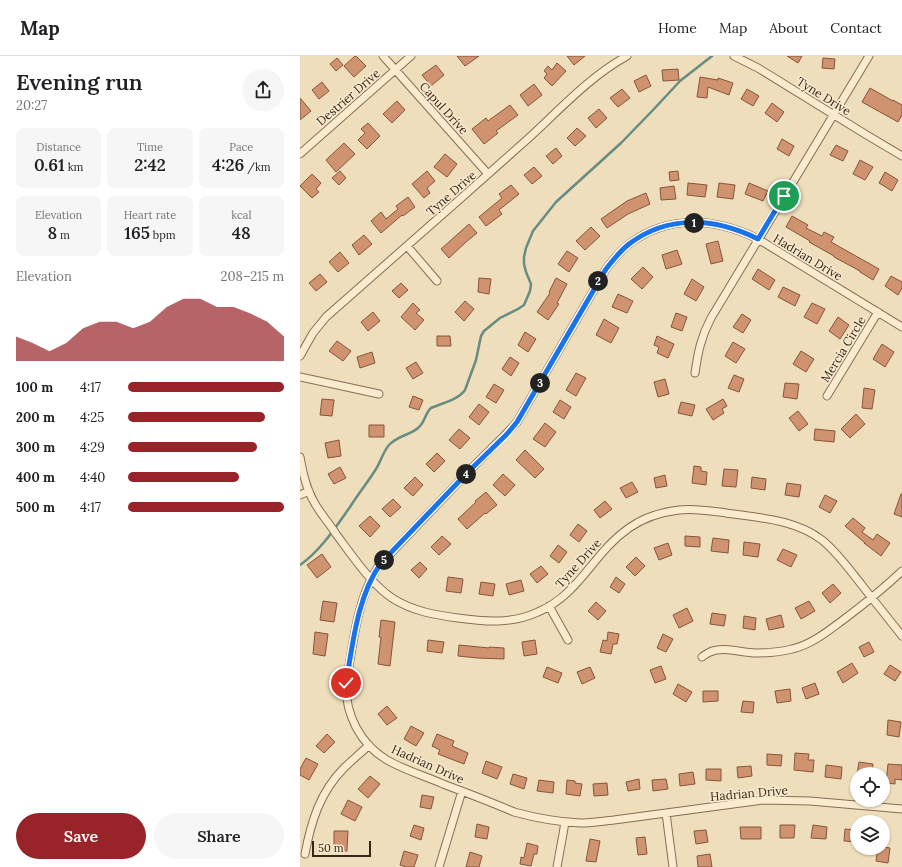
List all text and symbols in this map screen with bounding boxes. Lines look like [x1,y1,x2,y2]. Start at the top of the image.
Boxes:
text: Map [20,16,60,40]
text: Home [658,19,697,37]
text: Map [719,19,747,37]
text: About [769,19,808,37]
text: Contact [830,19,882,37]
street label: Destrier Drive [313,65,383,129]
text: Evening run [16,68,143,96]
button: share [242,69,284,111]
street label: Tyne Drive [794,73,854,119]
street label: Capul Drive [417,79,472,138]
text: 20:27 [16,97,47,114]
text: Distance [36,140,81,154]
text: Time [137,140,163,154]
text: Pace [229,140,253,154]
text: 0.61 [34,154,65,176]
text: 2:42 [134,154,166,176]
text: 4:26 [212,154,244,176]
text: km [65,160,83,174]
text: /km [244,160,271,174]
street label: Tyne Drive [423,167,479,219]
pin [767,179,801,213]
icon: arrive [773,185,795,207]
text: Elevation [35,208,82,222]
text: Heart rate [124,208,176,222]
text: kcal [231,208,251,222]
pin: 1 [684,213,704,233]
text: 1 [692,216,696,230]
text: 8 [47,222,57,244]
text: 165 [124,222,150,244]
text: 48 [232,222,251,244]
text: m [57,228,70,242]
text: bpm [150,228,176,242]
street label: Hadrian Drive [771,231,846,284]
text: Elevation [16,268,72,285]
text: 208–215 m [221,268,284,285]
pin: 2 [588,271,608,291]
text: 2 [595,274,601,288]
street label: Mercia Circle [817,313,869,385]
pin: 3 [530,373,550,393]
text: 3 [537,376,543,390]
text: 100 m [16,379,53,396]
text: 4:17 [80,379,101,396]
text: 200 m [16,409,55,426]
text: 4:25 [80,409,104,426]
text: 300 m [16,439,55,456]
text: 4:29 [80,439,105,456]
pin: 4 [456,464,476,484]
text: 4 [463,467,469,481]
text: 400 m [16,469,55,486]
text: 4:40 [80,469,105,486]
text: 500 m [16,499,55,516]
text: 4:17 [80,499,101,516]
street label: Tyne Drive [552,535,604,591]
pin: 5 [374,550,394,570]
text: 5 [381,553,387,567]
pin [329,666,363,700]
icon: check [335,672,357,694]
street label: Hadrian Drive [389,741,467,787]
map controls [850,767,890,855]
button: locate [850,767,890,807]
street label: Hadrian Drive [710,782,789,804]
button: Save [16,813,146,859]
button: Share [154,813,284,859]
button: layers [850,815,890,855]
scale bar [312,839,371,858]
text: 50 m [318,841,344,855]

